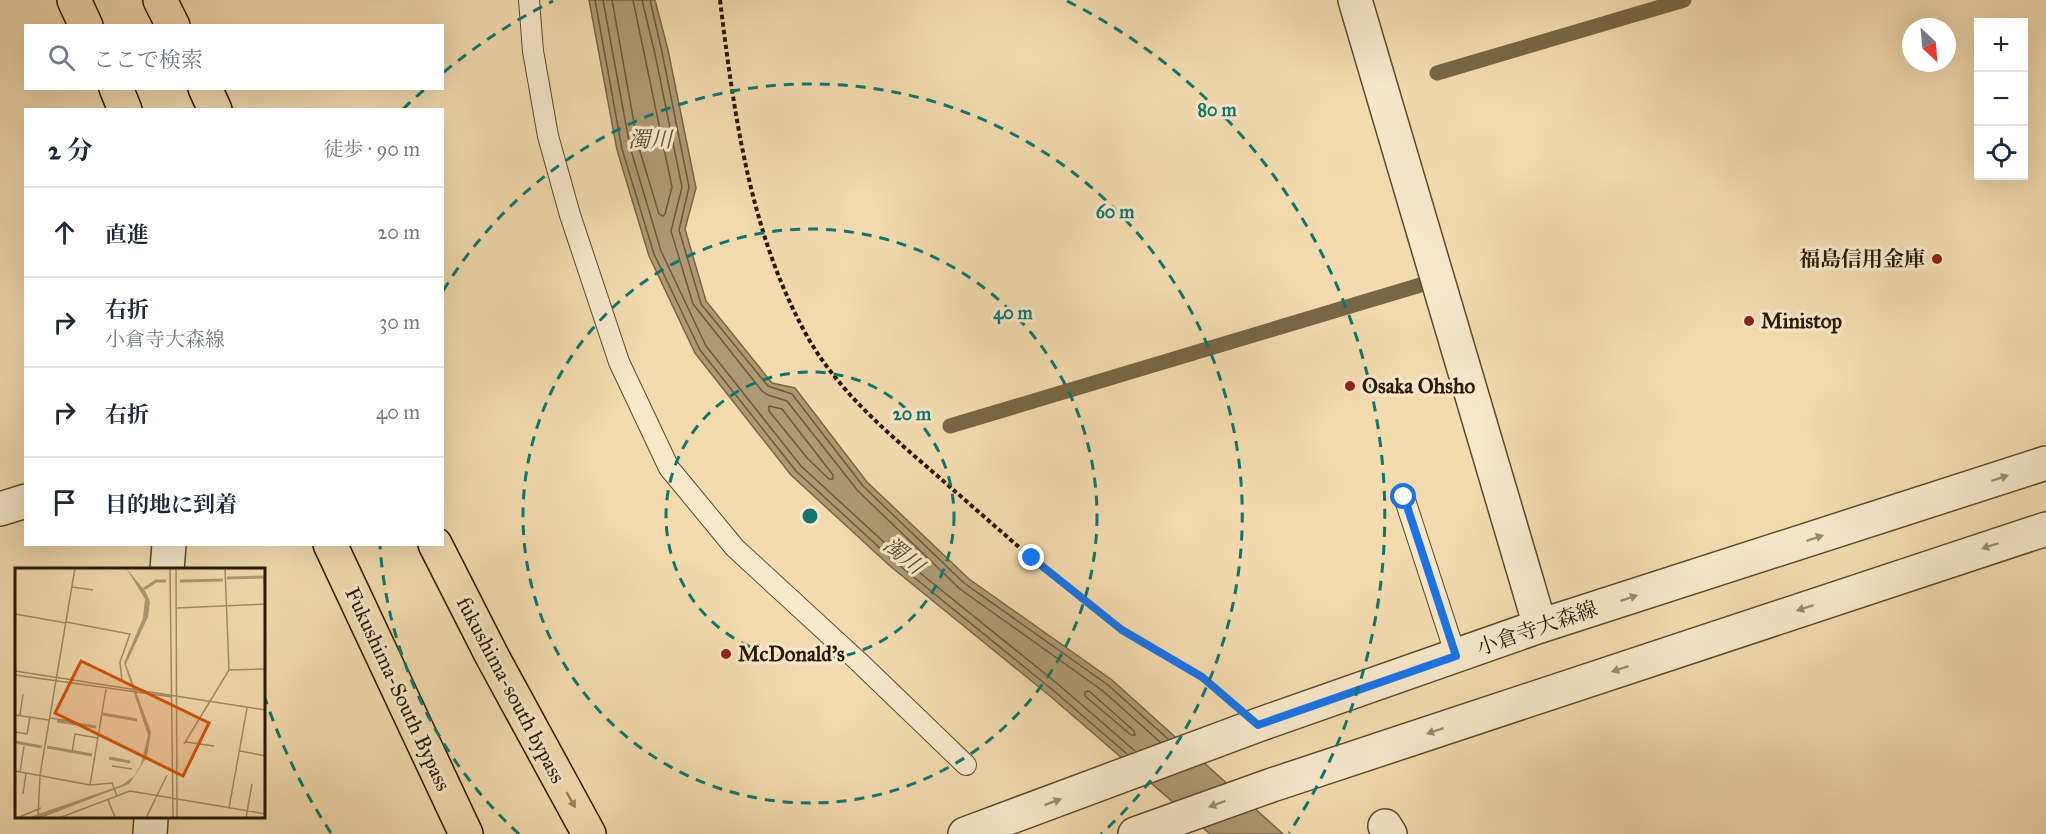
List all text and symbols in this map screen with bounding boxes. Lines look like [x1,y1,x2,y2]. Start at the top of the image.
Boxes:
north arrow [1902,18,1956,72]
map controls [1974,18,2028,180]
button: + [1974,18,2028,72]
search box [24,24,444,90]
icon: search [45,41,78,74]
text: ここで検索 [93,46,203,73]
button: − [1974,72,2028,126]
text: 80 m [1197,99,1237,121]
water label: 濁川 [628,126,674,153]
button: locate [1974,126,2028,180]
text: 2 分 [48,134,92,166]
text: 徒歩 · 90 m [324,137,420,161]
text: 60 m [1096,201,1135,223]
icon: ahead [48,216,81,249]
text: 20 m [377,220,420,244]
text: 直進 [105,221,149,248]
place label: 福島信用金庫 [1799,246,1925,272]
marker: 福島信用金庫 [1930,252,1944,266]
text: 右折 [105,296,149,323]
text: 40 m [993,302,1034,325]
icon: right [48,306,81,339]
place label: Ministop [1761,308,1842,334]
text: 30 m [379,310,420,334]
marker: Ministop [1742,314,1756,328]
text: 小倉寺大森線 [105,327,225,351]
place label: Osaka Ohsho [1362,373,1476,399]
marker: Osaka Ohsho [1343,379,1357,393]
icon: right [48,396,81,429]
text: 40 m [376,400,420,424]
text: 右折 [105,401,149,428]
text: 20 m [893,403,932,425]
one-way arrow [1991,472,2009,482]
route start [1390,483,1416,509]
icon: arrive [48,486,81,519]
text: 目的地に到着 [105,491,237,518]
centre of rings [800,506,820,526]
water label: 濁川 [878,531,931,581]
one-way arrow [1806,532,1824,542]
one-way arrow [1981,542,1999,552]
route end [1018,544,1044,570]
inset map [15,568,266,819]
street label: Fukushima-South Bypass [339,583,457,795]
street label: fukushima-south bypass [451,592,571,788]
one-way arrow [1620,592,1638,602]
street label: 小倉寺大森線 [1473,595,1601,661]
one-way arrow [1796,603,1814,613]
place label: McDonald's [738,641,845,667]
marker: McDonald's [719,647,733,661]
one-way arrow [1611,665,1629,674]
one-way arrow [1426,726,1444,736]
one-way arrow [566,792,576,809]
one-way arrow [1044,797,1062,807]
one-way arrow [1208,800,1226,810]

